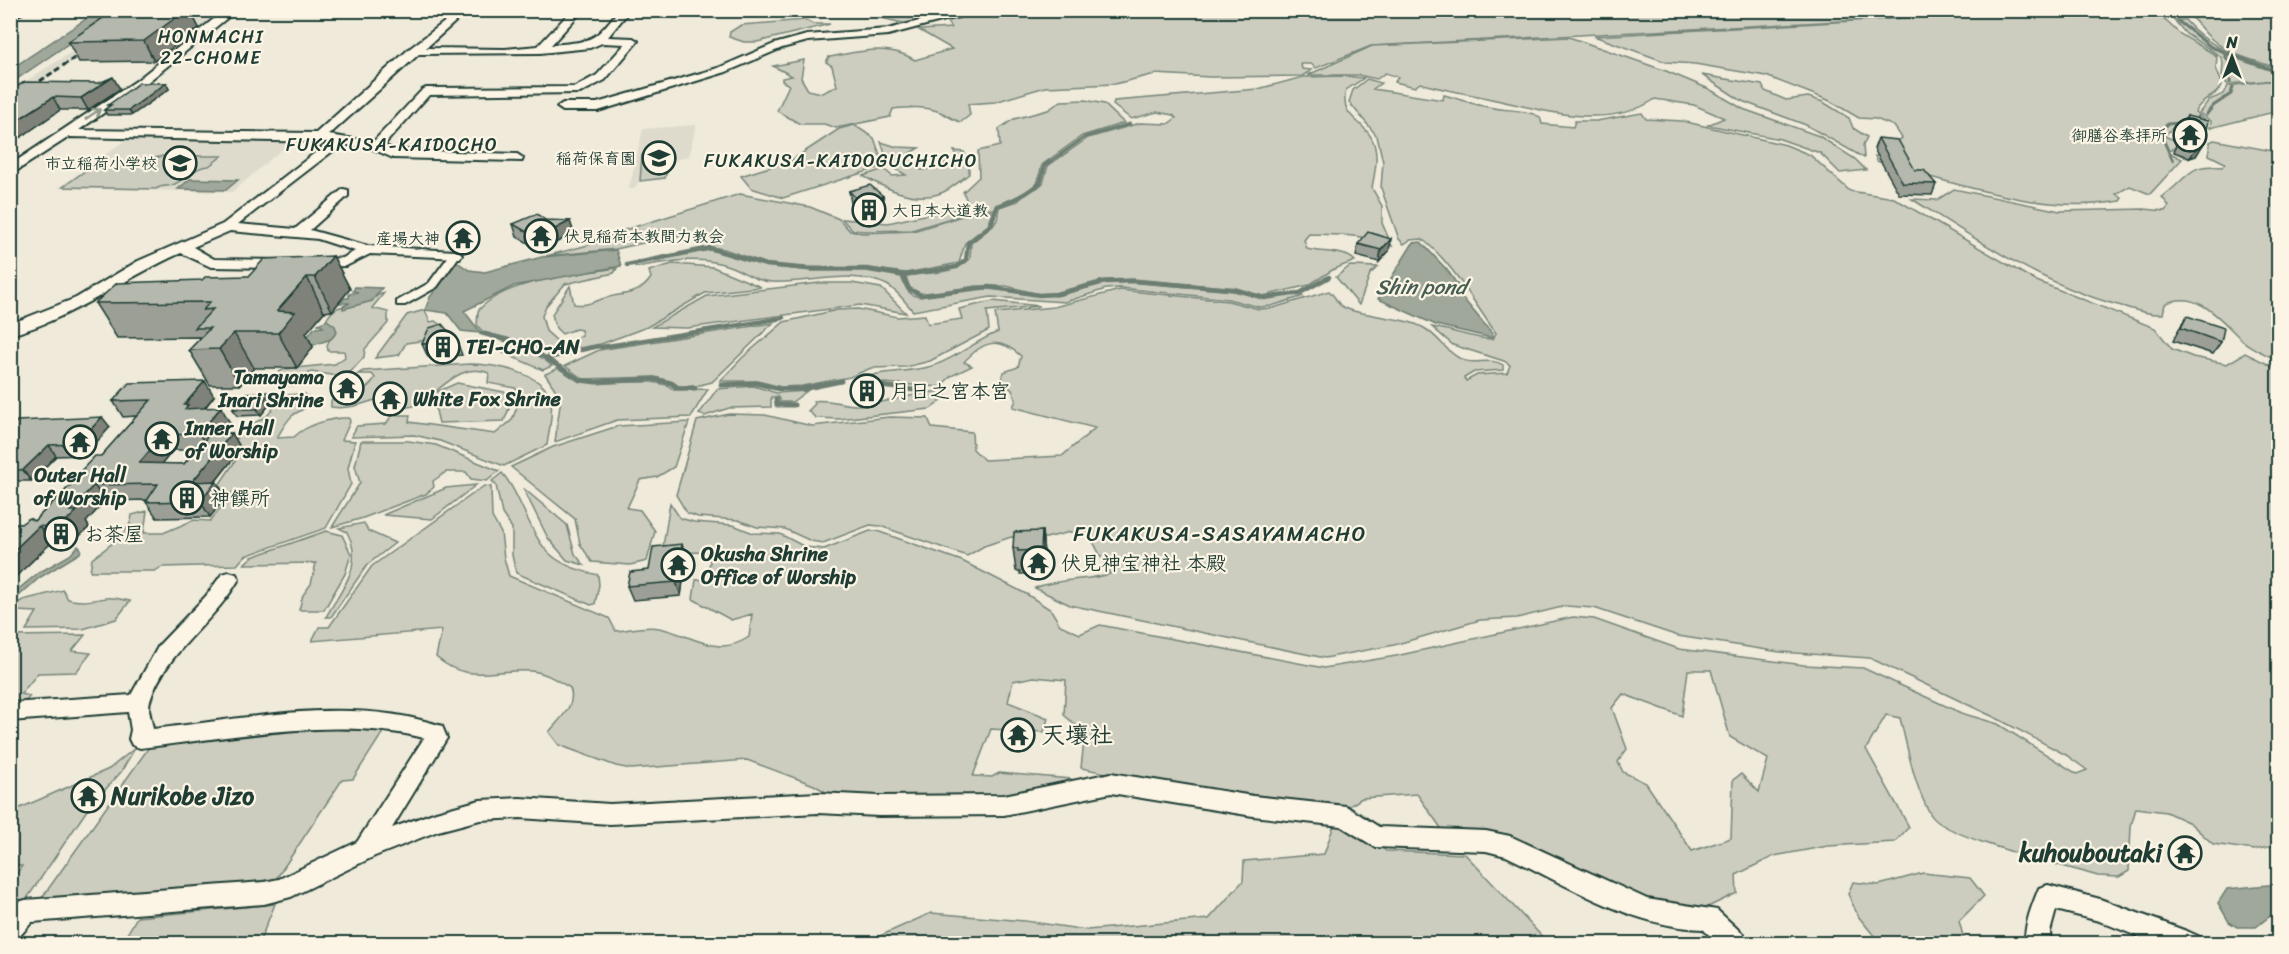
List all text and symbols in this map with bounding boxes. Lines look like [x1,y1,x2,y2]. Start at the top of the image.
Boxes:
district label: HONMACHI 22-CHOME [158,21,265,74]
north arrow [2202,27,2262,87]
text: N [2225,28,2238,57]
one-way arrow [84,108,101,120]
temple icon: 御膳谷奉拝所 [2172,117,2208,153]
place label: 御膳谷奉拝所 [2071,121,2167,150]
district label: FUKAKUSA-KAIDOCHO [286,129,498,161]
school or university icon: 稲荷保育園 [641,140,677,176]
place label: 稲荷保育園 [556,144,636,173]
school or university icon: 市立稲荷小学校 [162,145,198,181]
district label: FUKAKUSA-KAIDOGUCHICHO [704,145,978,177]
place label: 市立稲荷小学校 [45,149,157,178]
building icon: 大日本大道教 [851,192,887,228]
place label: 大日本大道教 [892,196,988,225]
temple icon: 伏見稲荷本教間力教会 [523,218,559,254]
temple icon: 産場大神 [445,220,481,256]
place label: 伏見稲荷本教間力教会 [564,222,724,251]
place label: 産場大神 [376,224,440,253]
water label: Shin pond [1376,268,1471,306]
building icon: TEI-CHO-AN [425,329,461,365]
place label: TEI-CHO-AN [466,330,581,365]
place label: Tamayama Inari Shrine [218,360,325,418]
temple icon: Tamayama Inari Shrine [329,370,365,406]
building icon: 月日之宮本宮 [849,373,885,409]
place label: 月日之宮本宮 [890,374,1010,409]
temple icon: White Fox Shrine [372,381,408,417]
place label: White Fox Shrine [413,382,562,417]
place label: Inner Hall of Worship [184,411,278,469]
temple icon: Inner Hall of Worship [144,421,180,457]
temple icon: Outer Hall of Worship [62,424,98,460]
place label: Outer Hall of Worship [34,458,127,516]
building icon: 神饌所 [169,480,205,516]
place label: 神饌所 [210,481,270,516]
district label: FUKAKUSA-SASAYAMACHO [1073,515,1367,553]
building icon: お茶屋 [43,516,79,552]
place label: お茶屋 [84,517,144,552]
place label: Okusha Shrine Office of Worship [701,537,856,595]
temple icon: 伏見神宝神社 本殿 [1020,545,1056,581]
place label: 伏見神宝神社 本殿 [1061,546,1226,581]
temple icon: Okusha Shrine Office of Worship [660,547,696,583]
place label: 天壤社 [1041,714,1113,756]
temple icon: 天壤社 [1000,717,1036,753]
place label: Nurikobe Jizo [110,775,254,817]
temple icon: Nurikobe Jizo [70,778,106,814]
place label: kuhouboutaki [2018,832,2163,874]
temple icon: kuhouboutaki [2167,835,2203,871]

